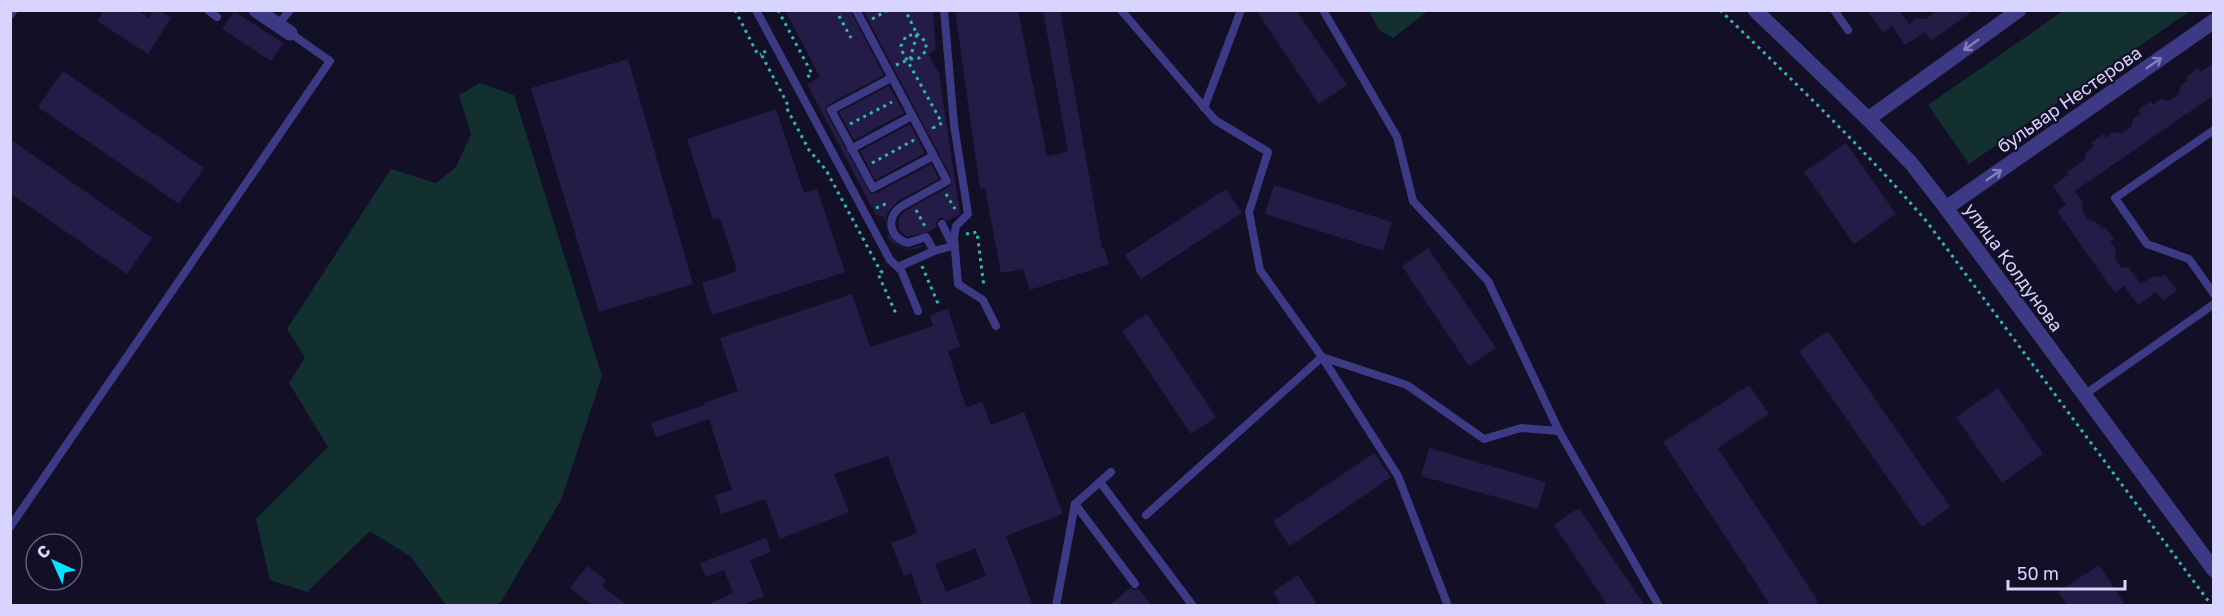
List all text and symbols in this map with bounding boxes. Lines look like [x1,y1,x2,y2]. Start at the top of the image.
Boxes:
one-way arrow [1964,39,1980,51]
street label: бульвар Нестерова [1993,41,2145,157]
one-way arrow [2145,57,2162,69]
one-way arrow [1986,169,2002,181]
street label: улица Колдунова [1960,198,2068,336]
north arrow [24,532,84,592]
text: С [32,540,54,562]
scale bar [2008,553,2125,591]
text: 50 m [2017,562,2059,584]

